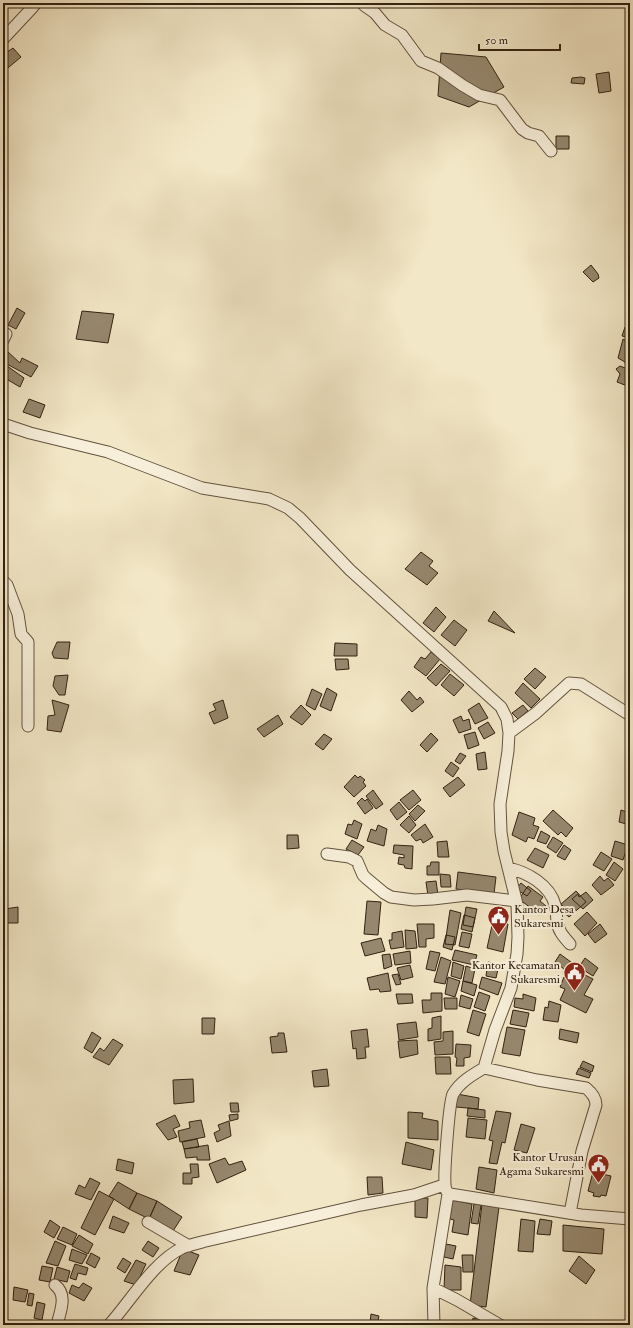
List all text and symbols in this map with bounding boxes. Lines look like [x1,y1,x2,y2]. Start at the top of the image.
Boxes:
scale bar [479,26,560,52]
text: 50 m [485,33,509,48]
place label: Kantor Desa Sukaresmi [514,902,575,931]
public building icon: Kantor Desa Sukaresmi [485,903,511,936]
place label: Kantor Kecamatan Sukaresmi [472,958,560,987]
public building icon: Kantor Kecamatan Sukaresmi [562,959,588,992]
place label: Kantor Urusan Agama Sukaresmi [498,1150,584,1179]
public building icon: Kantor Urusan Agama Sukaresmi [586,1151,612,1184]

